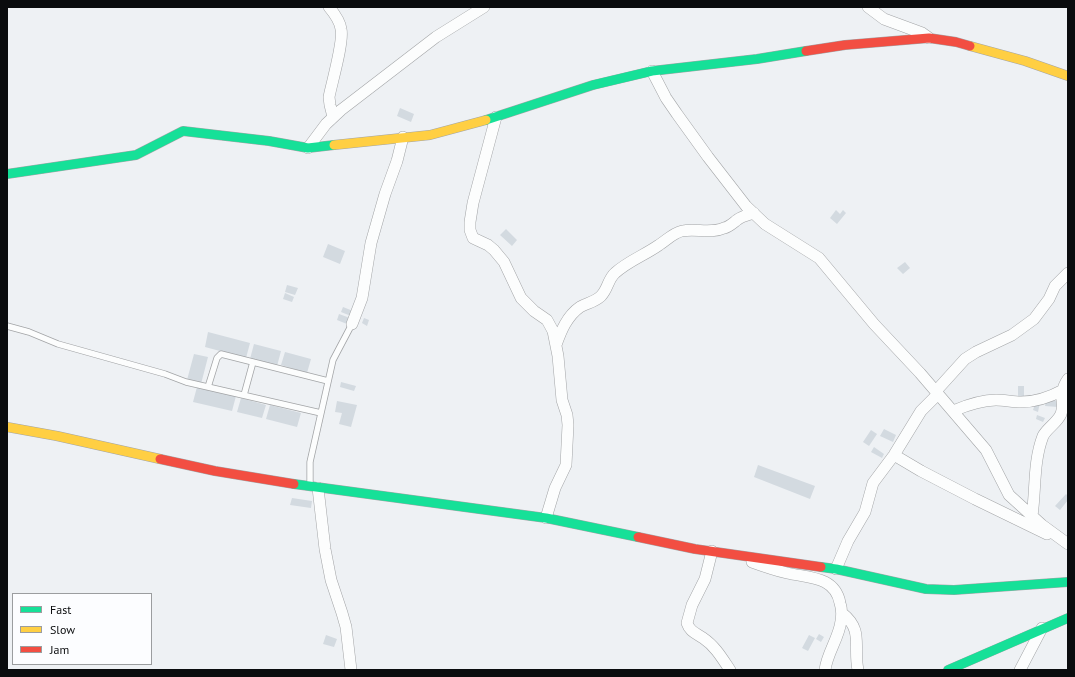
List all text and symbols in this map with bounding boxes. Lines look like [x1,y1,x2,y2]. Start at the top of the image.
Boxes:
legend [12,593,152,665]
text: Fast [50,602,71,617]
text: Slow [50,622,75,637]
text: Jam [50,642,69,657]

